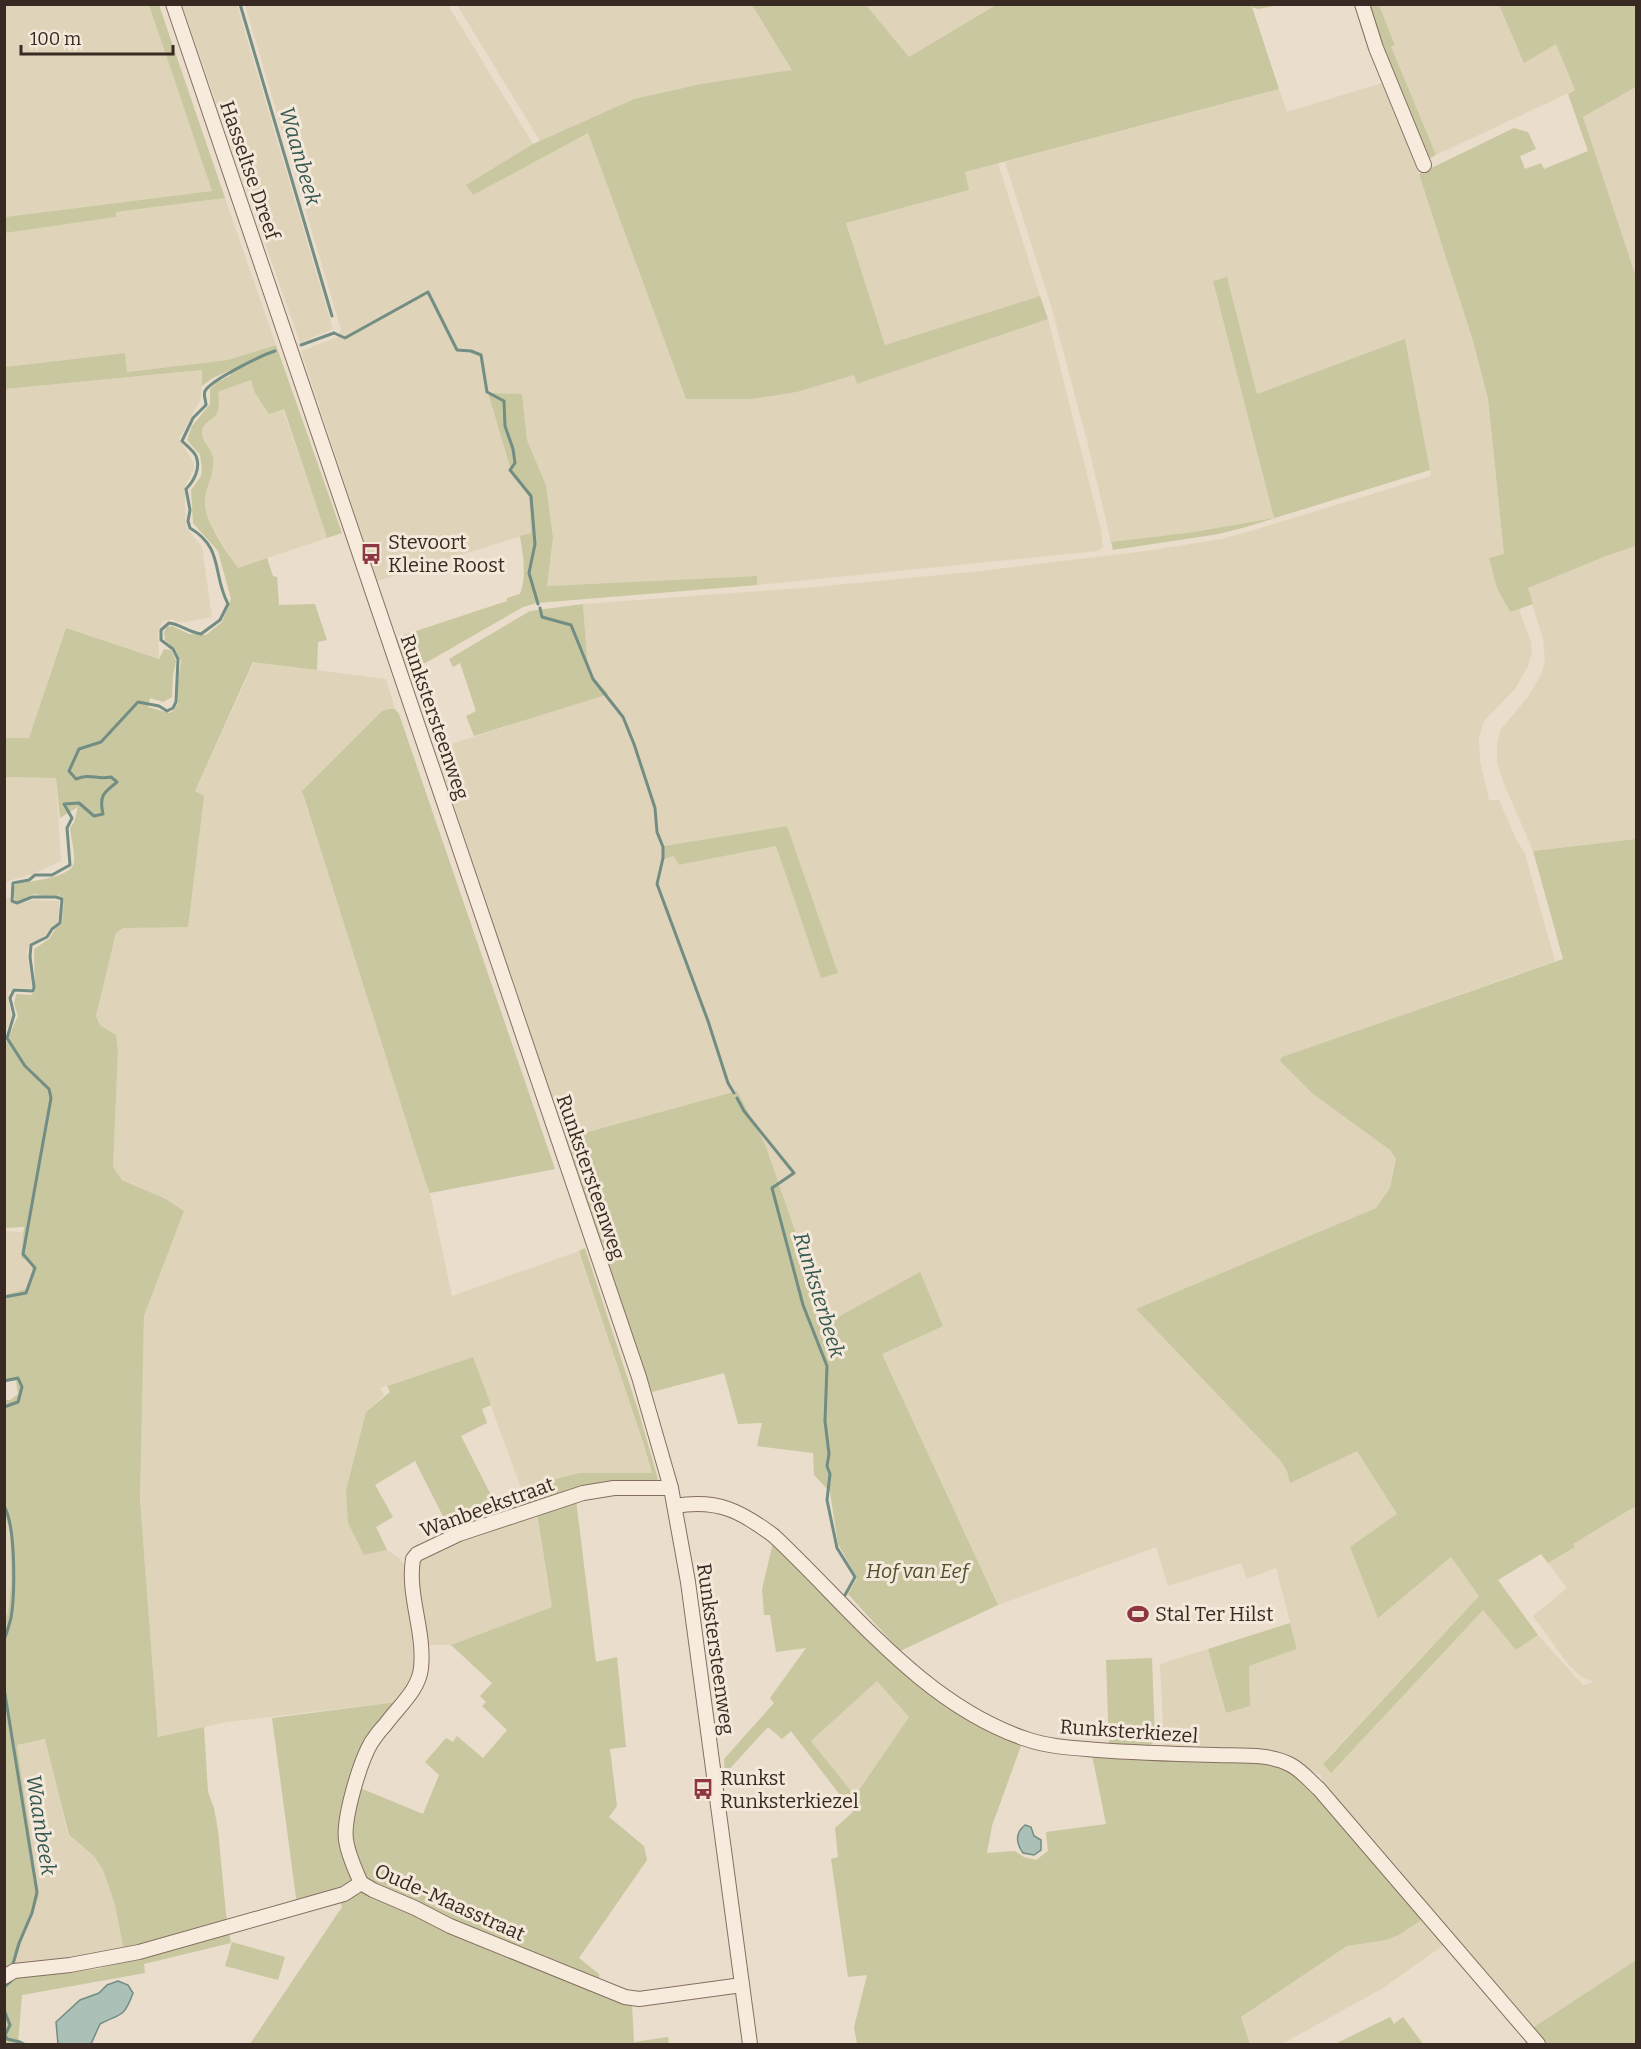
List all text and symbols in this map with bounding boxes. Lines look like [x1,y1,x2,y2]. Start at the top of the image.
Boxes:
scale bar [21,18,172,56]
text: 100 m [30,28,81,50]
street label: Hasseltse Dreef [215,97,286,244]
water label: Waanbeek [274,104,327,209]
place label: Stevoort Kleine Roost [388,530,505,577]
bus stop icon: Stevoort Kleine Roost [359,542,383,566]
street label: Runkstersteenweg [395,631,475,803]
street label: Runkstersteenweg [551,1091,631,1263]
water label: Runksterbeek [788,1229,851,1362]
street label: Wanbeekstraat [417,1472,557,1542]
park label: Hof van Eef [866,1559,971,1584]
street label: Runkstersteenweg [692,1562,740,1736]
sports icon: Stal Ter Hilst [1126,1602,1150,1626]
place label: Stal Ter Hilst [1155,1602,1273,1626]
street label: Runksterkiezel [1059,1714,1199,1748]
place label: Runkst Runksterkiezel [720,1766,859,1813]
water label: Waanbeek [20,1773,62,1878]
bus stop icon: Runkst Runksterkiezel [691,1777,715,1801]
street label: Oude-Maasstraat [371,1858,529,1946]

